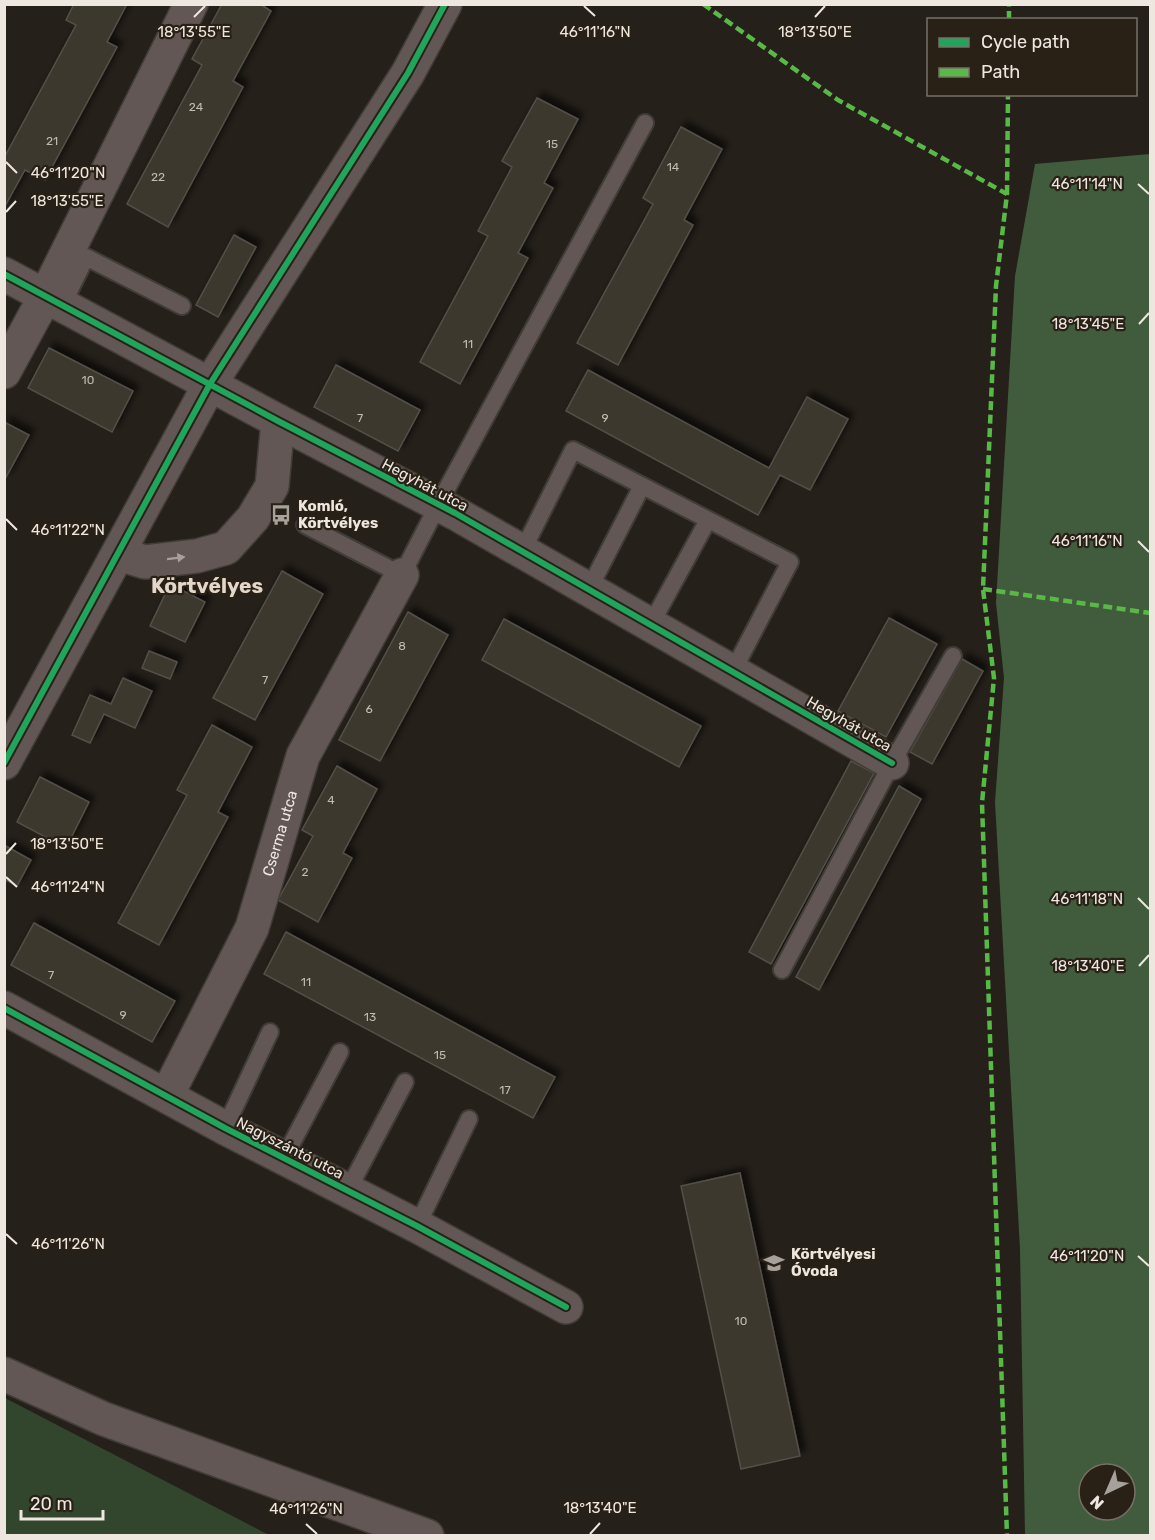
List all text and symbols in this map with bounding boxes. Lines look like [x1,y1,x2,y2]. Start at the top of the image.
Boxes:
legend [927,18,1137,96]
text: 18°13'55"E [157,23,231,41]
text: 46°11'16"N [559,23,631,41]
text: 18°13'50"E [778,23,852,41]
text: Cycle path [981,31,1070,53]
text: Path [981,61,1020,83]
house number: 24 [189,100,204,114]
house number: 21 [46,134,58,148]
house number: 15 [546,137,558,151]
house number: 14 [667,160,680,174]
text: 46°11'20"N [31,164,105,182]
house number: 22 [151,170,165,184]
text: 46°11'14"N [1051,175,1123,193]
text: 18°13'55"E [30,192,104,210]
text: 18°13'45"E [1052,315,1124,333]
house number: 11 [463,337,473,351]
house number: 10 [82,373,94,387]
house number: 7 [357,411,363,425]
house number: 9 [601,411,609,425]
street label: Hegyhát utca [379,455,471,515]
place label: Komló, Körtvélyes [298,497,378,532]
bus stop icon: Komló, Körtvélyes [269,503,293,527]
text: 46°11'22"N [31,521,105,539]
text: 46°11'16"N [1051,532,1123,550]
one-way arrow [167,554,186,563]
district label: Körtvélyes [151,573,263,598]
house number: 8 [398,639,406,653]
house number: 7 [262,673,268,687]
street label: Hegyhát utca [803,693,895,755]
house number: 6 [365,702,373,716]
street label: Cserma utca [259,788,301,878]
house number: 4 [327,793,335,807]
text: 18°13'50"E [30,835,104,853]
house number: 2 [301,865,309,879]
text: 46°11'24"N [31,878,105,896]
text: 46°11'18"N [1051,890,1123,908]
text: 18°13'40"E [1051,957,1125,975]
house number: 7 [48,968,54,982]
house number: 11 [301,975,311,989]
house number: 9 [119,1008,127,1022]
house number: 13 [364,1010,376,1024]
house number: 15 [434,1048,446,1062]
house number: 17 [499,1083,511,1097]
street label: Nagyszántó utca [233,1113,347,1183]
text: 46°11'26"N [31,1235,105,1253]
place label: Körtvélyesi Óvoda [791,1245,875,1280]
text: 46°11'20"N [1050,1247,1124,1265]
school or university icon: Körtvélyesi Óvoda [762,1251,786,1275]
house number: 10 [735,1314,747,1328]
north arrow [1077,1462,1137,1522]
scale bar [21,1483,104,1521]
text: N [1086,1492,1108,1513]
text: 20 m [30,1493,72,1515]
text: 18°13'40"E [563,1499,637,1517]
text: 46°11'26"N [269,1500,343,1518]

